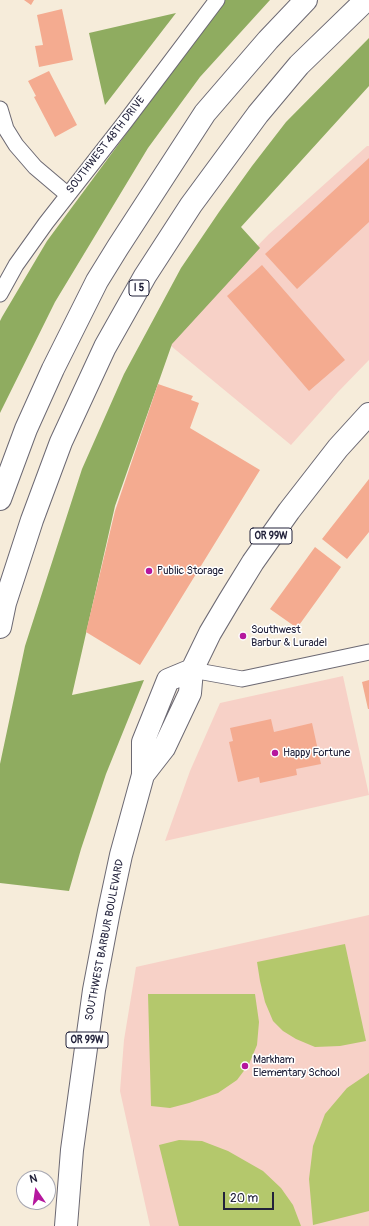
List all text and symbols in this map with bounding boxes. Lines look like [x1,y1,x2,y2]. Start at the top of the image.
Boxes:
street label: SOUTHWEST 48TH DRIVE [64,94,148,196]
road number: I 5 [129,280,149,296]
road number: OR 99W [250,528,292,544]
place label: Public Storage [157,564,223,578]
marker: Public Storage [144,566,154,576]
place label: Southwest Barbur & Luradel [251,623,327,649]
marker: Southwest Barbur & Luradel [238,631,248,641]
place label: Happy Fortune [283,746,350,760]
marker: Happy Fortune [270,748,280,758]
street label: SOUTHWEST BARBUR BOULEVARD [83,858,127,1022]
road number: OR 99W [66,1032,108,1048]
place label: Markham Elementary School [253,1053,340,1079]
marker: Markham Elementary School [240,1061,250,1071]
north arrow [16,1170,56,1210]
text: N [28,1172,38,1186]
scale bar [225,1184,276,1210]
text: 20 m [230,1191,258,1206]

